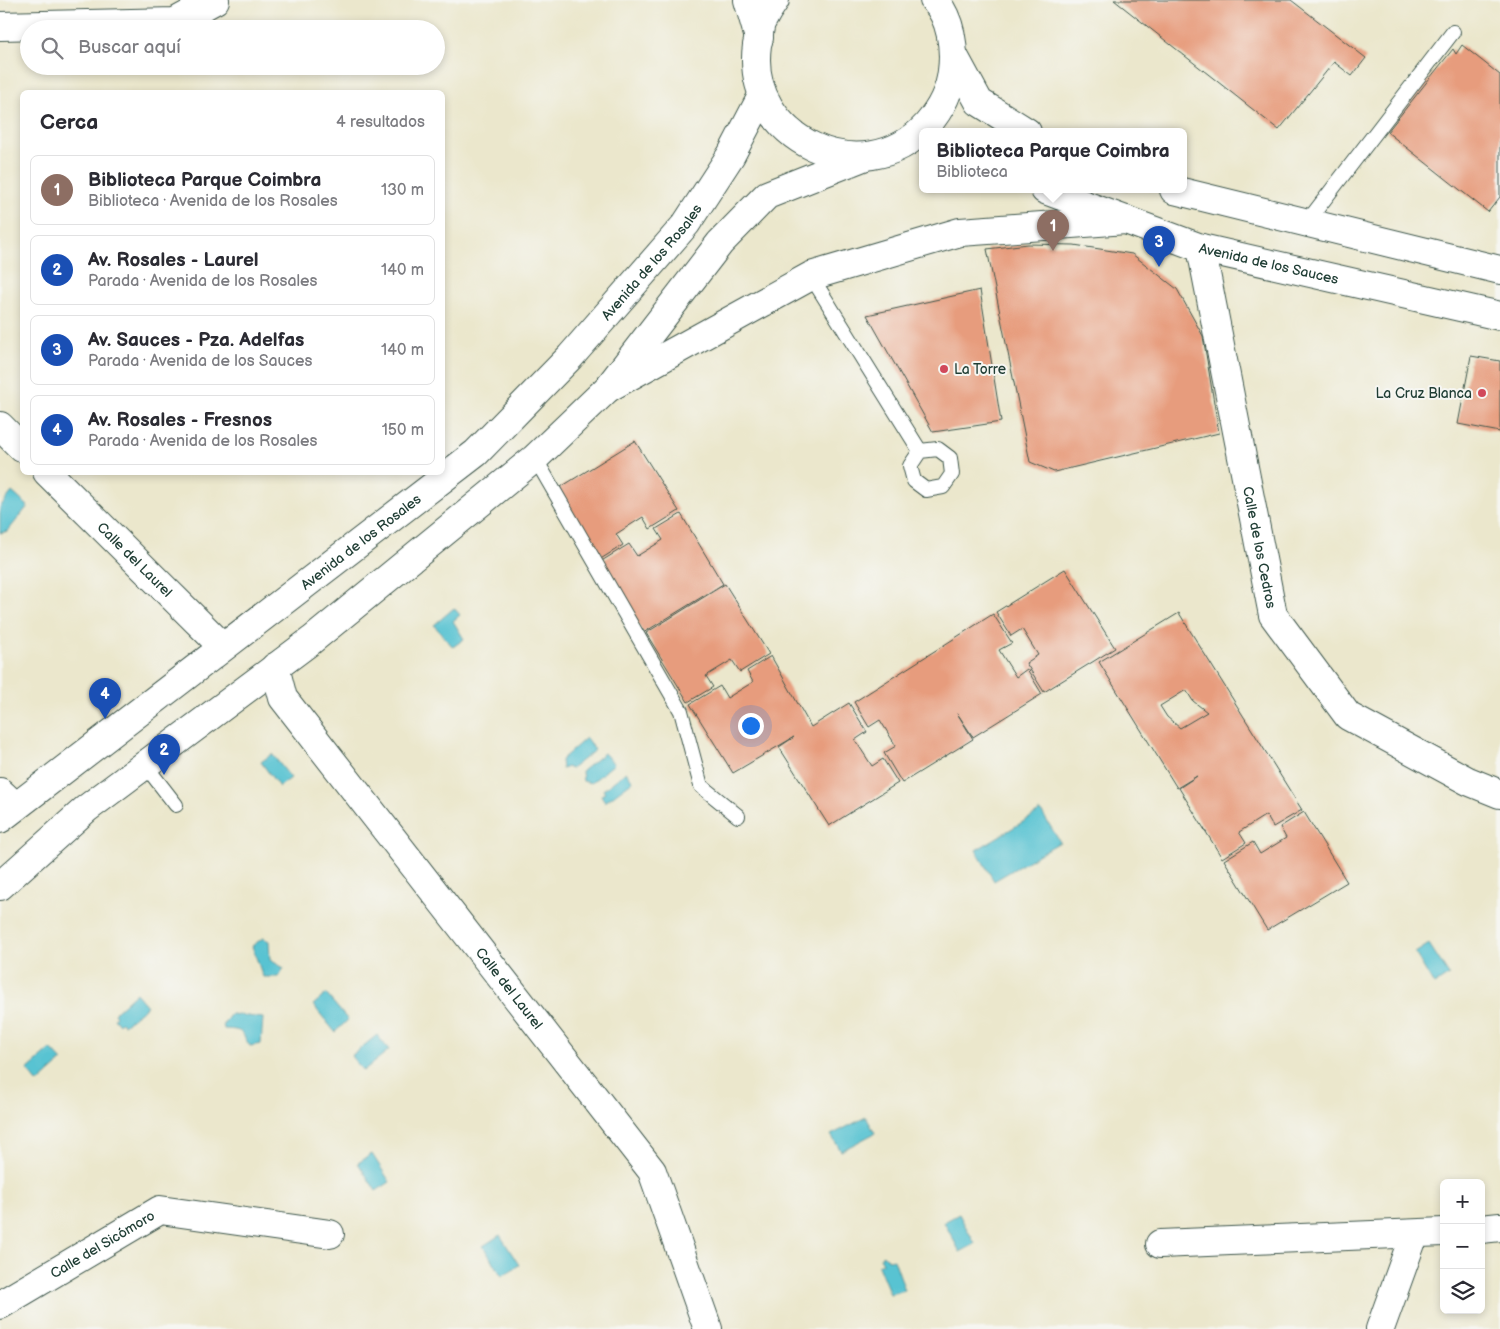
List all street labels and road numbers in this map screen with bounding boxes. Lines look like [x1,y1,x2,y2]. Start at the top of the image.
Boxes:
street label: Avenida de los Rosales [598,201,706,324]
street label: Avenida de los Sauces [1197,240,1340,288]
street label: Calle de los Cedros [1239,485,1280,610]
street label: Avenida de los Rosales [298,490,424,594]
street label: Calle del Laurel [93,519,176,601]
street label: Calle del Laurel [472,944,546,1033]
street label: Calle del Sicómoro [47,1207,158,1282]

